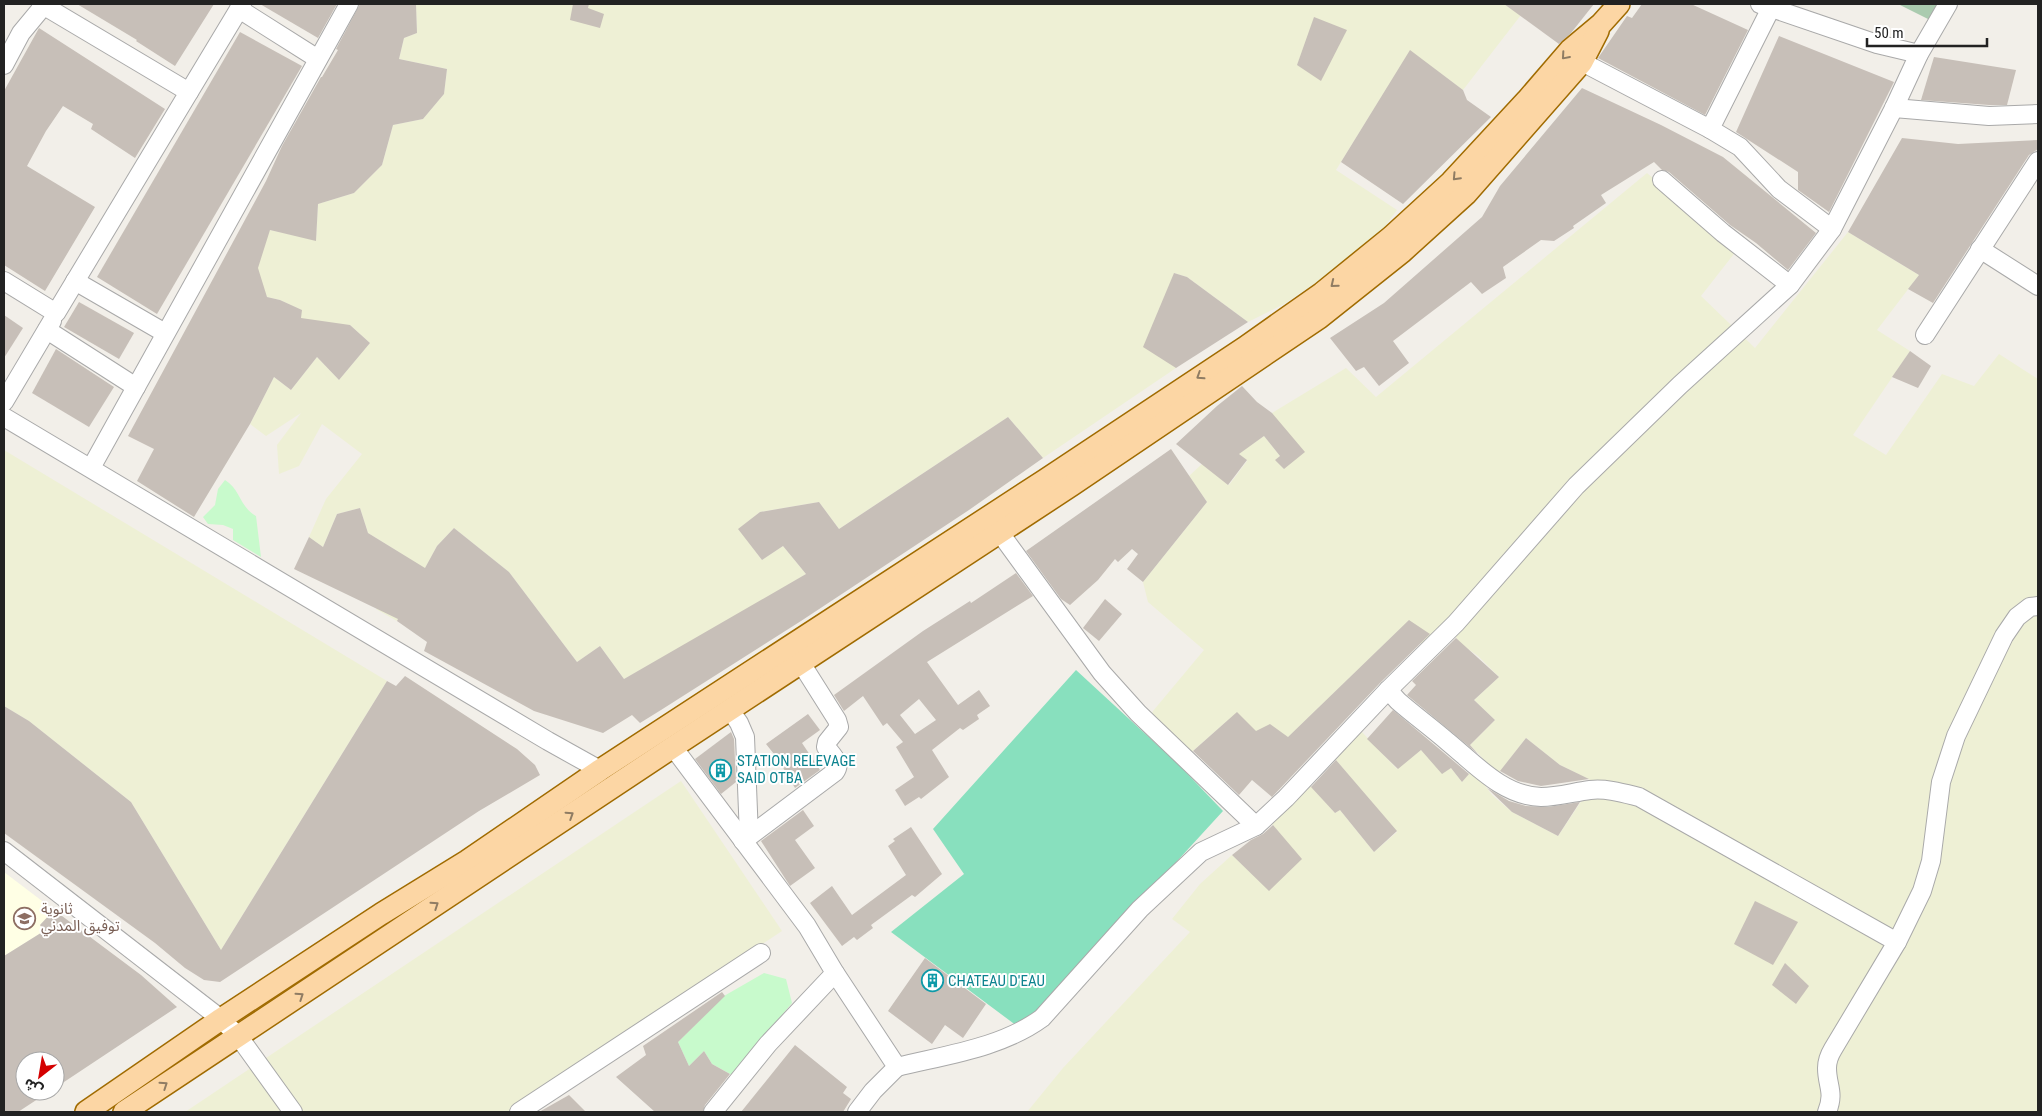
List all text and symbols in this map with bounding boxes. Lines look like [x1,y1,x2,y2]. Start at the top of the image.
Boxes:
scale bar [1867,15,1987,47]
text: 50 m [1874,24,1904,42]
one-way arrow [1561,51,1570,60]
one-way arrow [1453,171,1462,180]
one-way arrow [1330,278,1339,287]
one-way arrow [1196,370,1206,379]
place label: STATION RELEVAGE SAID OTBA [737,752,856,787]
building icon: STATION RELEVAGE SAID OTBA [709,758,733,782]
one-way arrow [564,812,574,821]
place label: ثانوية توفيق المدني [41,900,120,937]
one-way arrow [429,902,439,911]
school or university icon: ثانوية توفيق المدني [13,906,37,930]
building icon: CHATEAU D'EAU [920,969,944,993]
place label: CHATEAU D'EAU [948,972,1045,990]
one-way arrow [294,993,304,1002]
north arrow [15,1051,65,1101]
text: ش [21,1075,46,1099]
one-way arrow [158,1082,168,1091]

